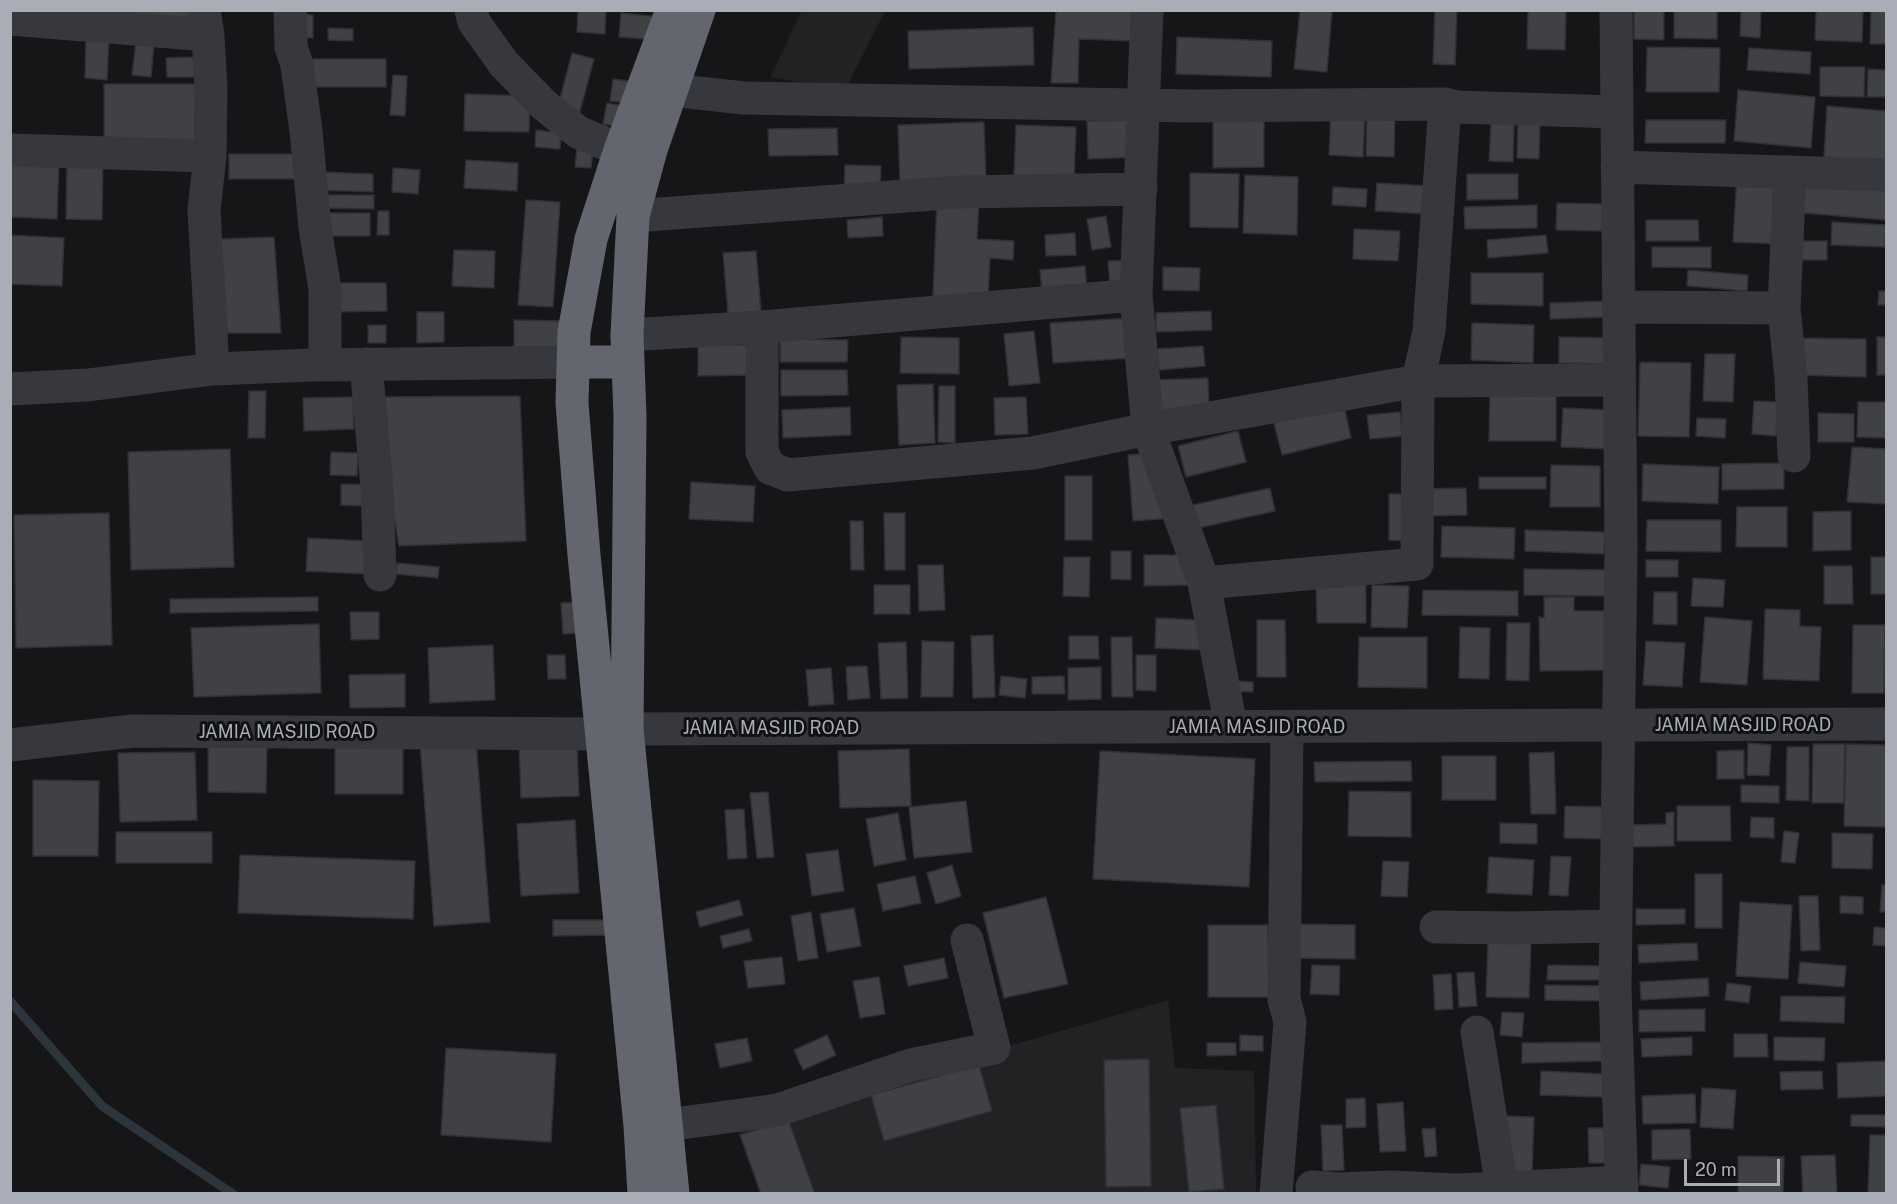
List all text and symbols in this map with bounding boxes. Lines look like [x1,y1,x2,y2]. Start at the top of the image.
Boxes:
street label: JAMIA MASJID ROAD [1655,714,1831,736]
street label: JAMIA MASJID ROAD [1169,716,1345,738]
street label: JAMIA MASJID ROAD [683,717,859,739]
street label: JAMIA MASJID ROAD [199,721,375,743]
scale bar [1687,1147,1783,1185]
text: 20 m [1695,1159,1737,1180]

